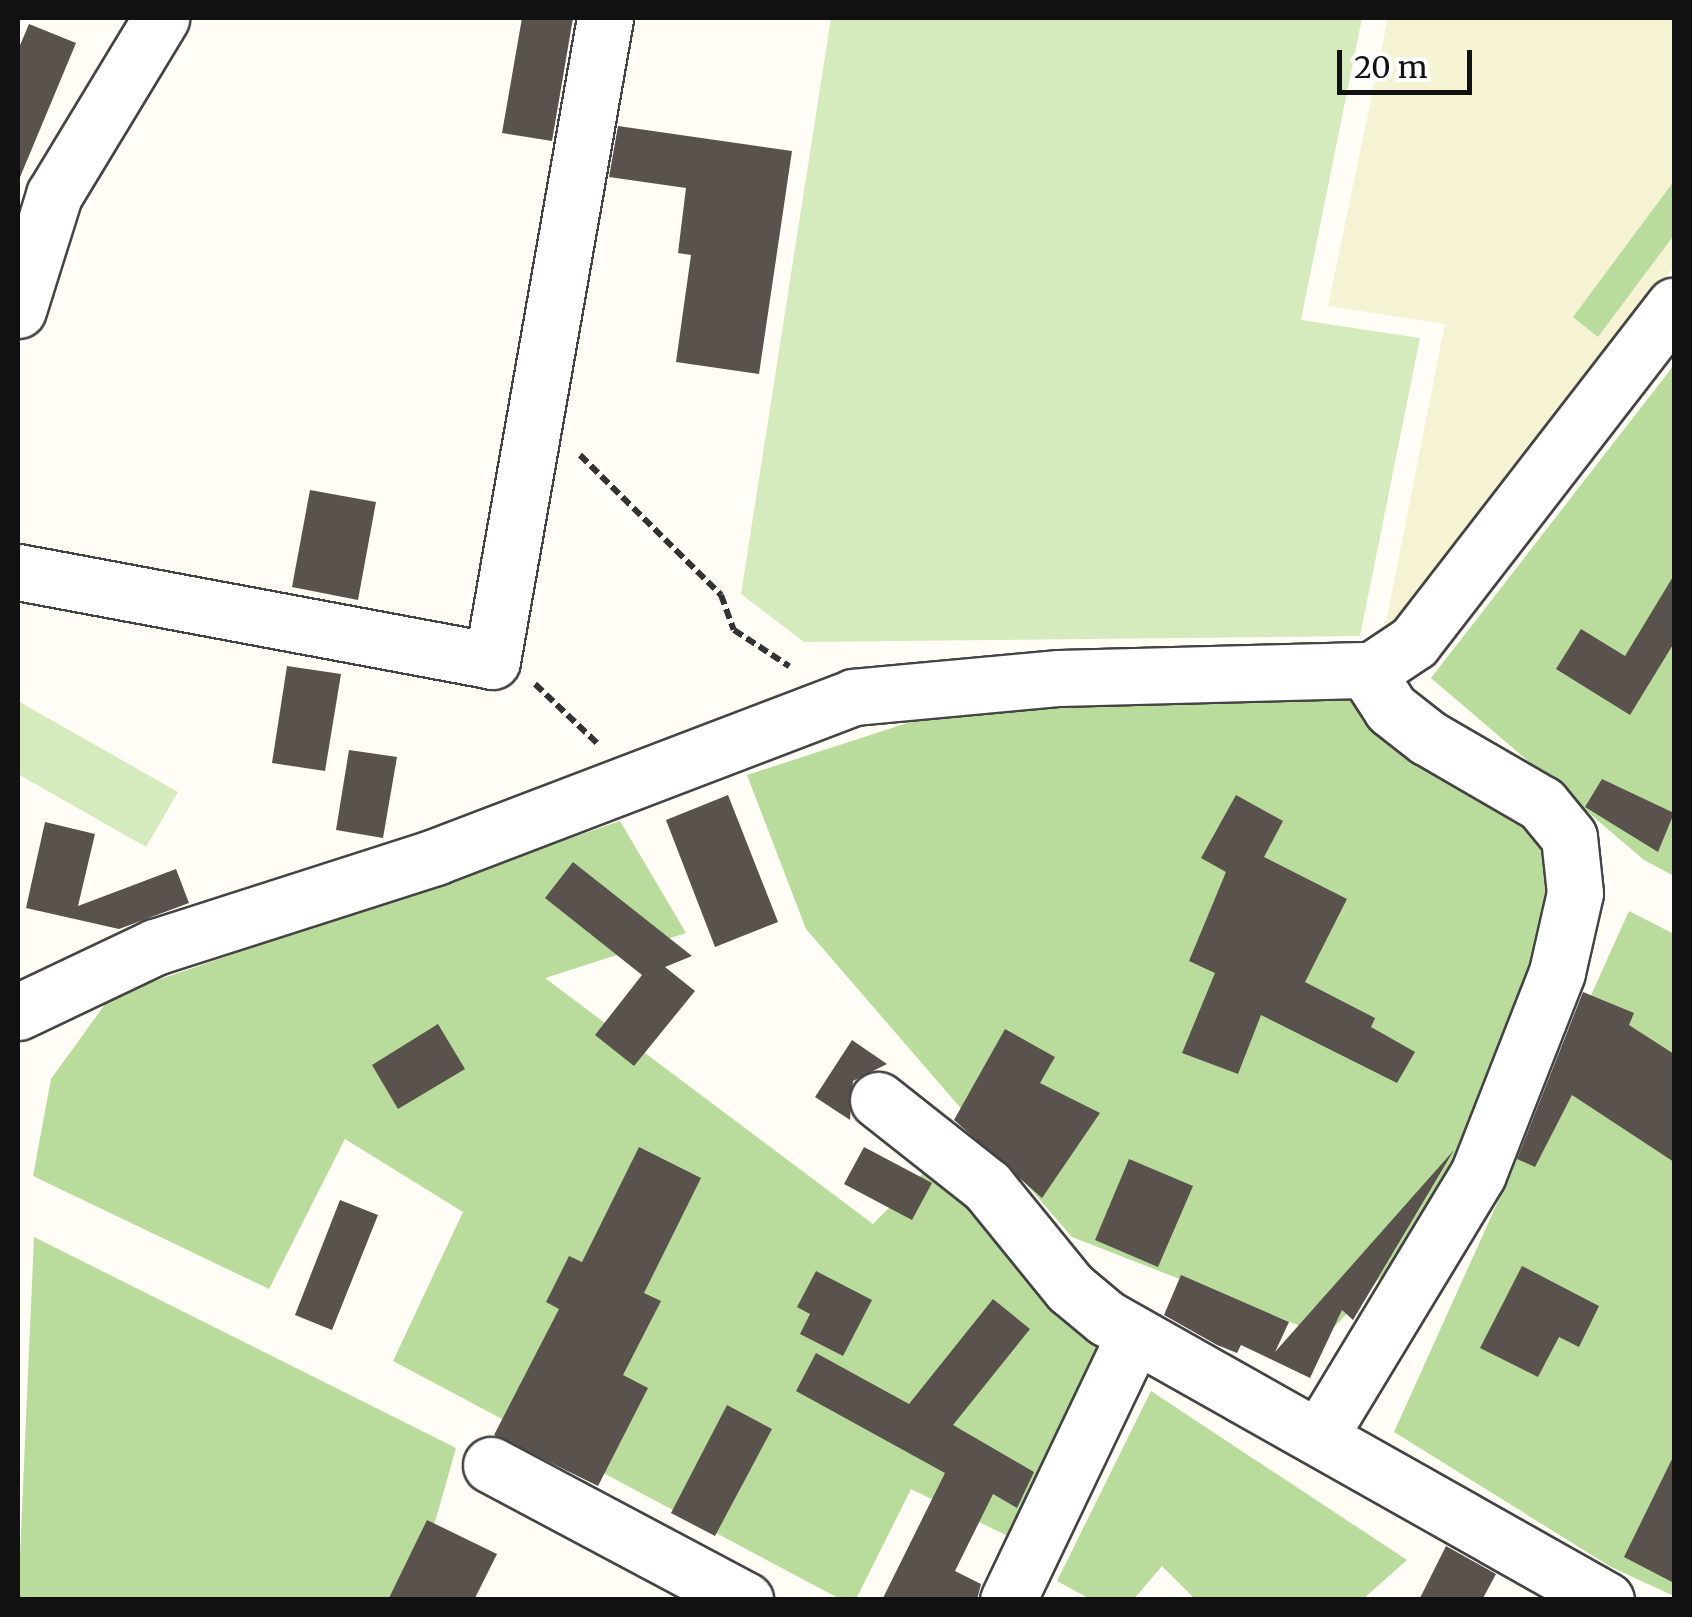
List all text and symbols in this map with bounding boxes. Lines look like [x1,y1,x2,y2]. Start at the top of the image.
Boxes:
scale bar [1342,30,1477,92]
text: 20 m [1354,48,1427,86]

